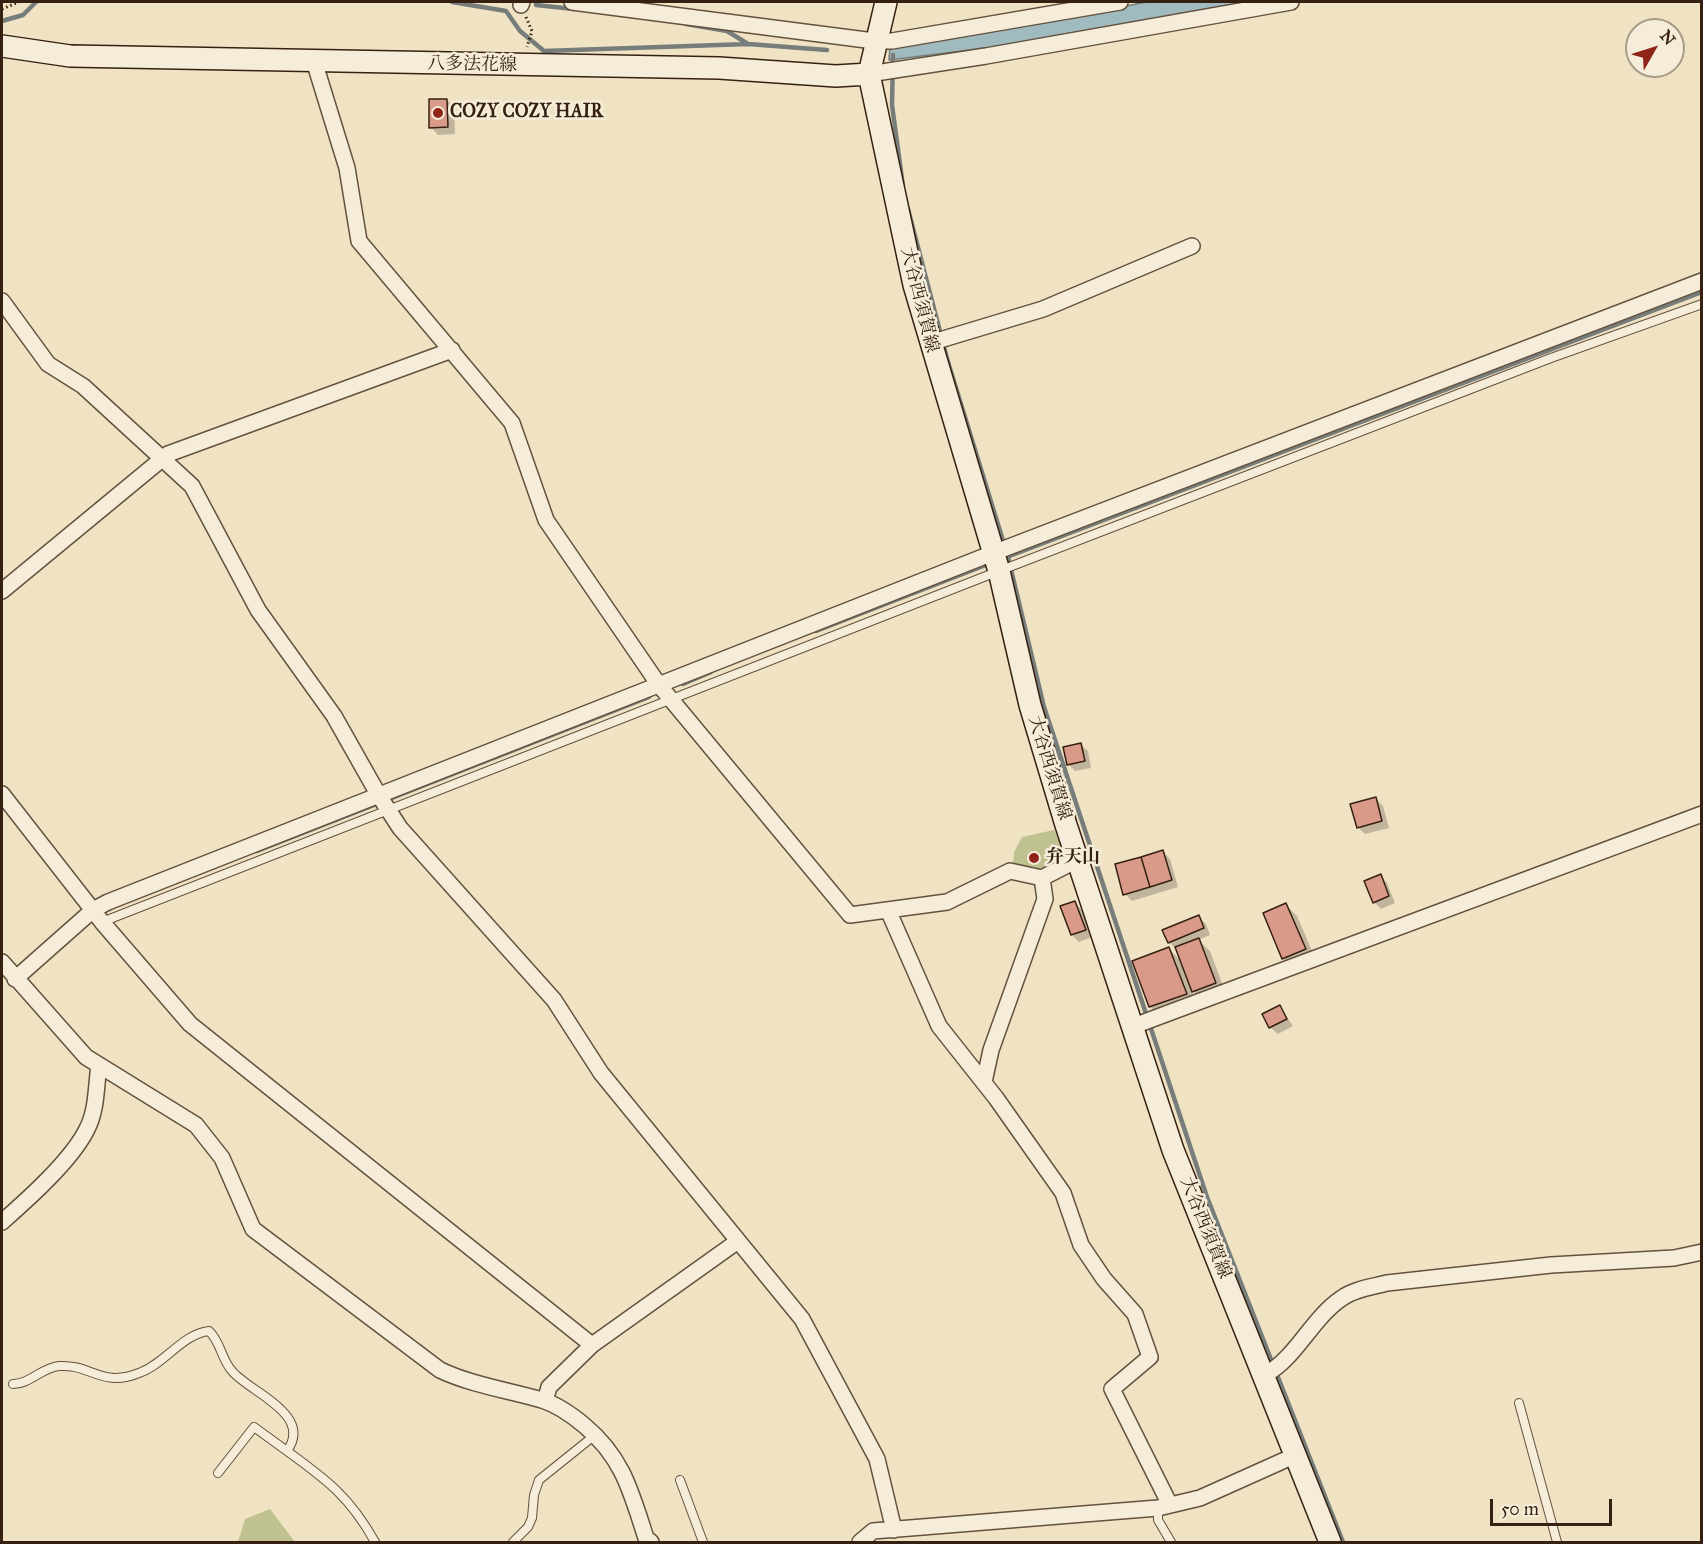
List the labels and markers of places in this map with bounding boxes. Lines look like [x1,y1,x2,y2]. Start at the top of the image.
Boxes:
place label: COZY COZY HAIR [450,102,603,124]
marker: COZY COZY HAIR [431,106,445,120]
place label: 弁天山 [1046,847,1100,869]
marker: 弁天山 [1027,851,1041,865]

